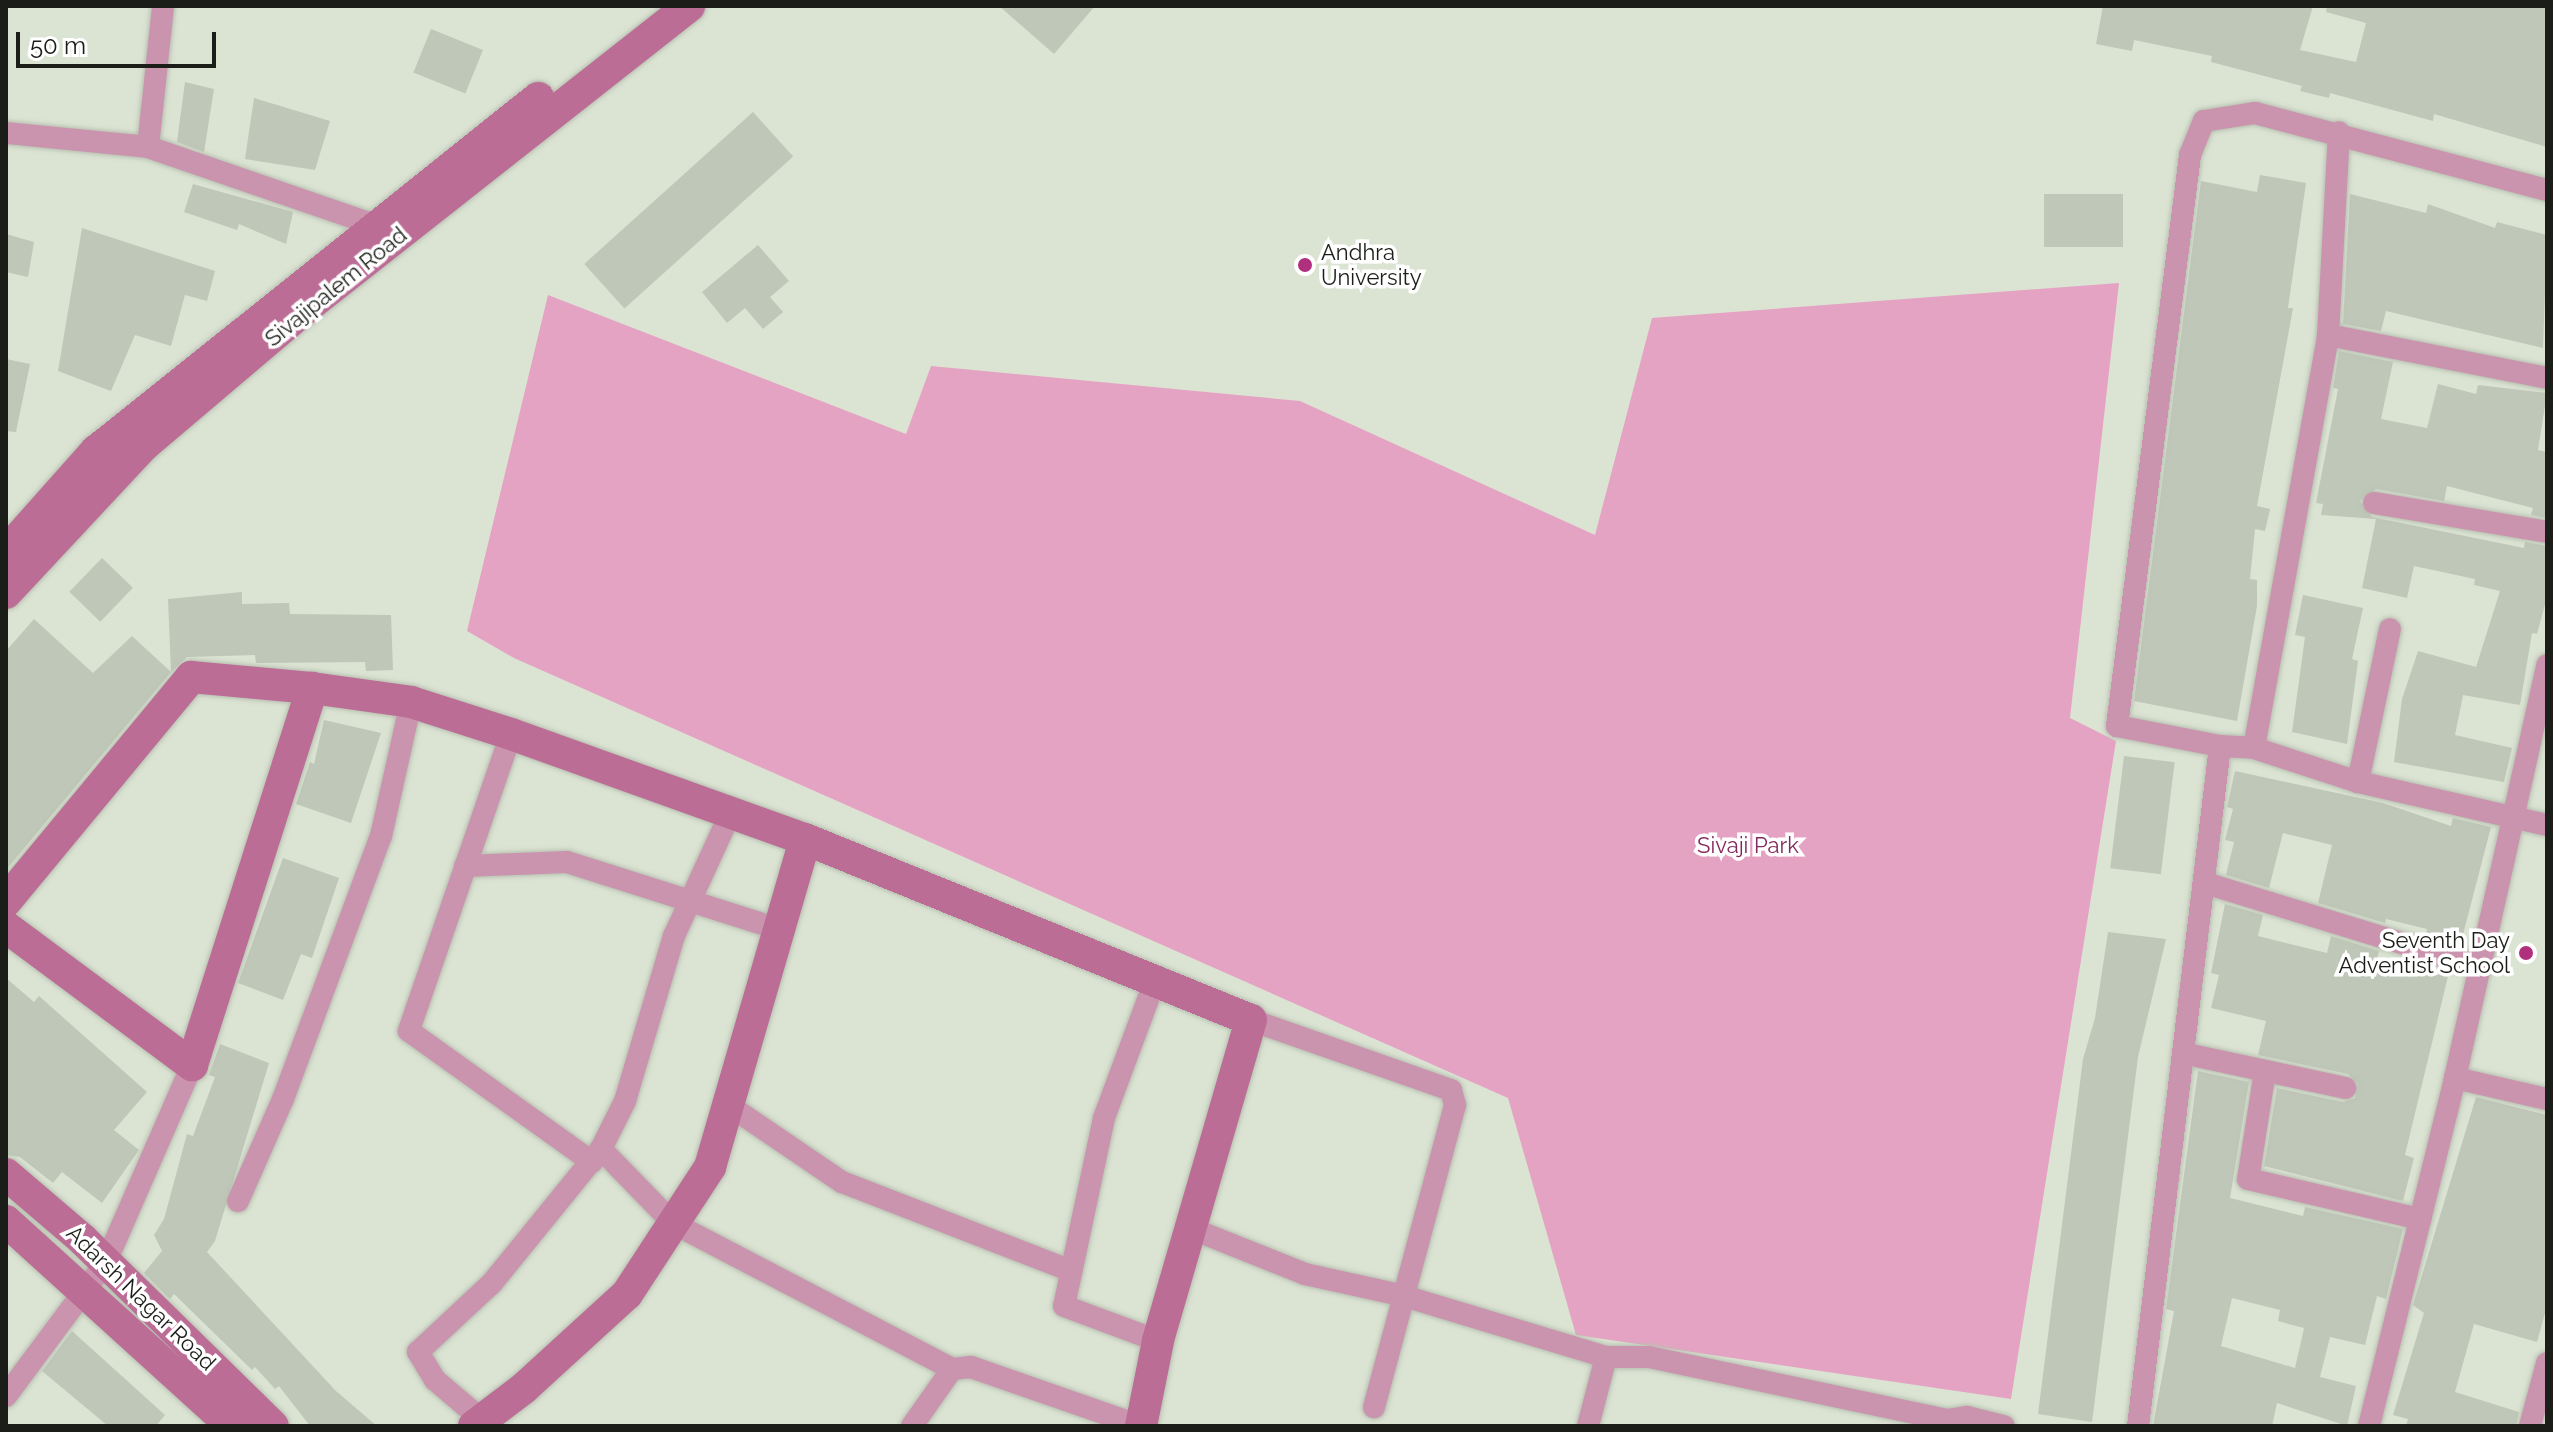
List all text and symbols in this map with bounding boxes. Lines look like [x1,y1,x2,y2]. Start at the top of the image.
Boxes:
scale bar [20,16,220,66]
text: 50 m [30,31,86,60]
street label: Sivajipalem Road [260,222,412,352]
place label: Andhra University [1321,239,1422,290]
marker: Andhra University [1296,256,1314,274]
park label: Sivaji Park [1697,833,1799,859]
place label: Seventh Day Adventist School [2339,927,2510,978]
marker: Seventh Day Adventist School [2517,944,2535,962]
street label: Adarsh Nagar Road [61,1220,221,1376]

